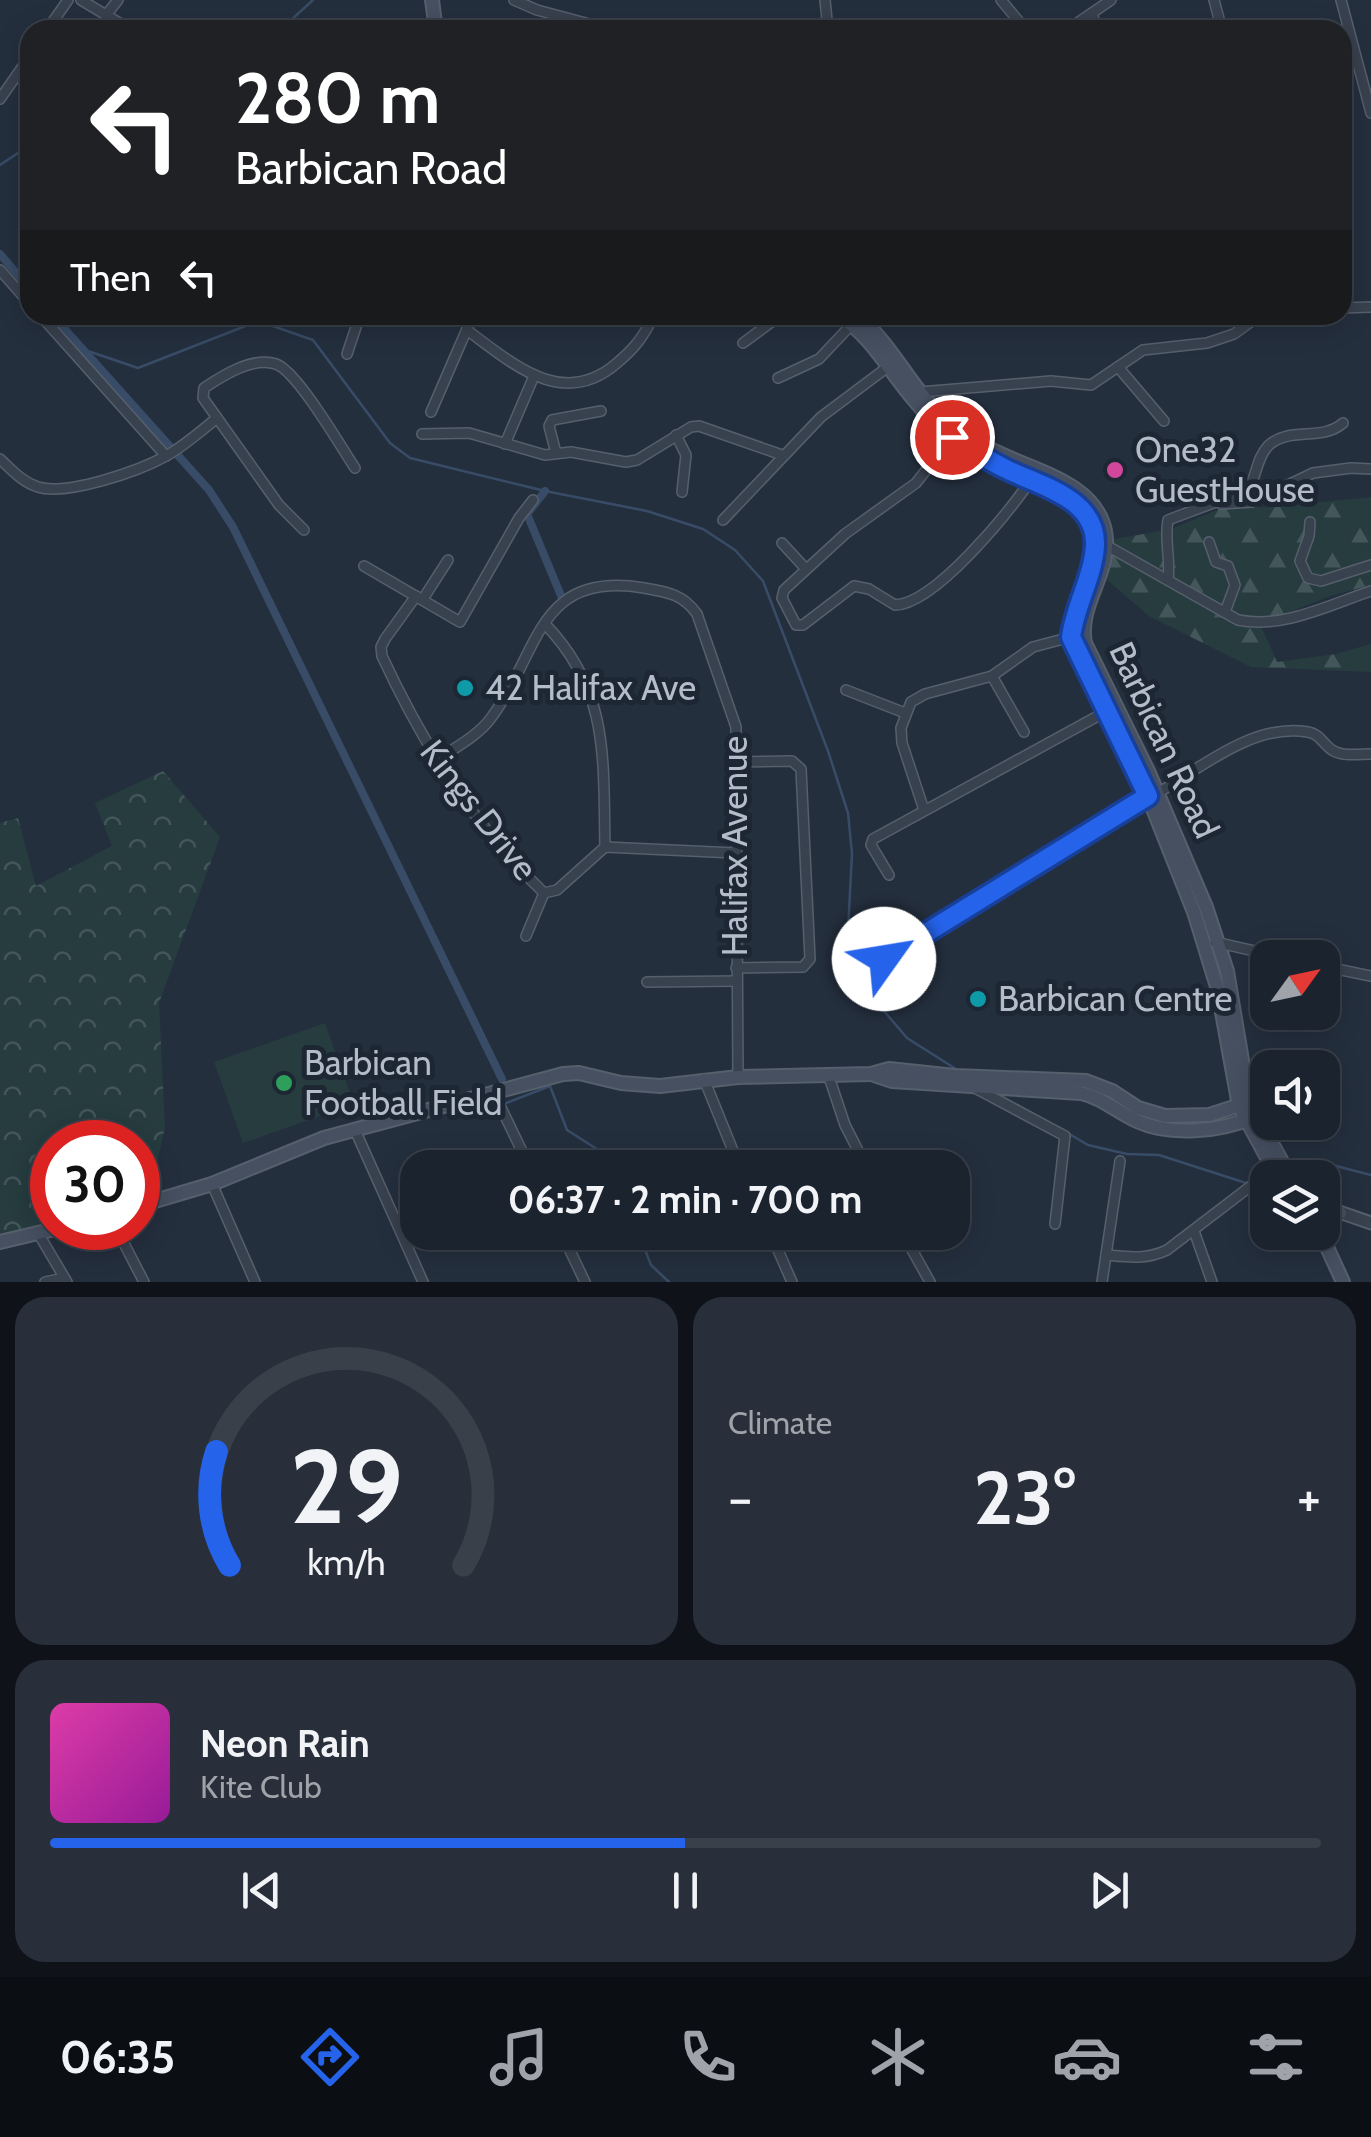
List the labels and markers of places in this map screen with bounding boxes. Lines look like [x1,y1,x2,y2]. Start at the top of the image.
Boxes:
pin [910,395,995,480]
place label: One32 GuestHouse [1135,428,1315,511]
marker: One32 GuestHouse [1104,459,1126,481]
place label: 42 Halifax Ave [485,666,696,709]
marker: 42 Halifax Ave [454,677,476,699]
place label: Barbican Centre [998,977,1232,1020]
marker: Barbican Centre [967,988,989,1010]
place label: Barbican Football Field [304,1041,502,1124]
marker: Barbican Football Field [273,1072,295,1094]

